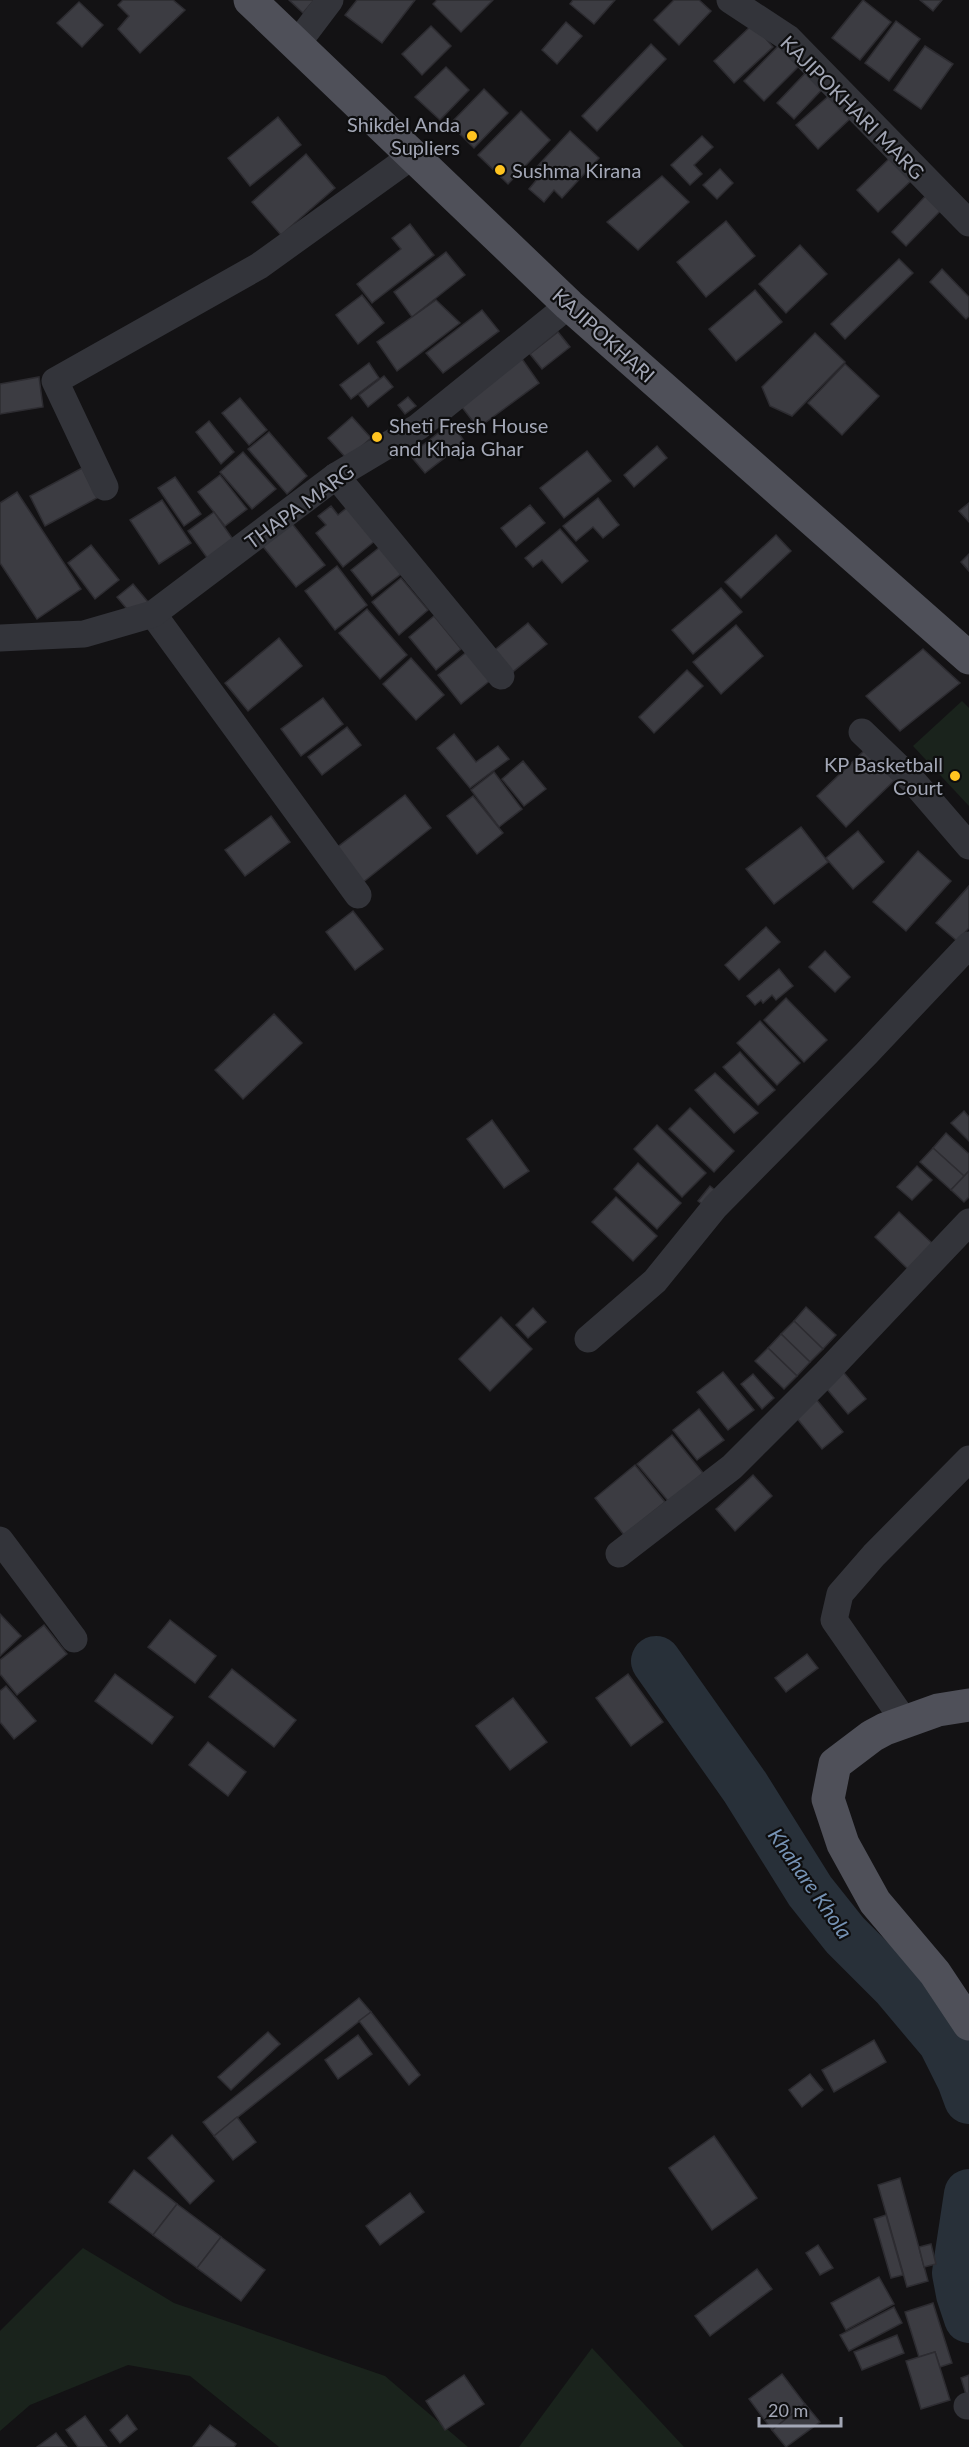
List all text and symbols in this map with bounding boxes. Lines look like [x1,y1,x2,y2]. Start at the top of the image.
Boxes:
street label: KAJIPOKHARI MARG [776,30,930,184]
place label: Shikdel Anda Supliers [347,112,460,159]
marker: Shikdel Anda Supliers [465,129,479,143]
place label: Sushma Kirana [512,158,641,182]
marker: Sushma Kirana [493,163,507,177]
street label: KAJIPOKHARI [548,283,660,387]
place label: Sheti Fresh House and Khaja Ghar [389,413,548,460]
marker: Sheti Fresh House and Khaja Ghar [370,430,384,444]
street label: THAPA MARG [240,458,358,554]
place label: KP Basketball Court [824,752,943,799]
marker: KP Basketball Court [948,769,962,783]
water label: Khahare Khola [764,1823,858,1943]
scale bar [759,2390,842,2428]
text: 20 m [768,2399,808,2421]

